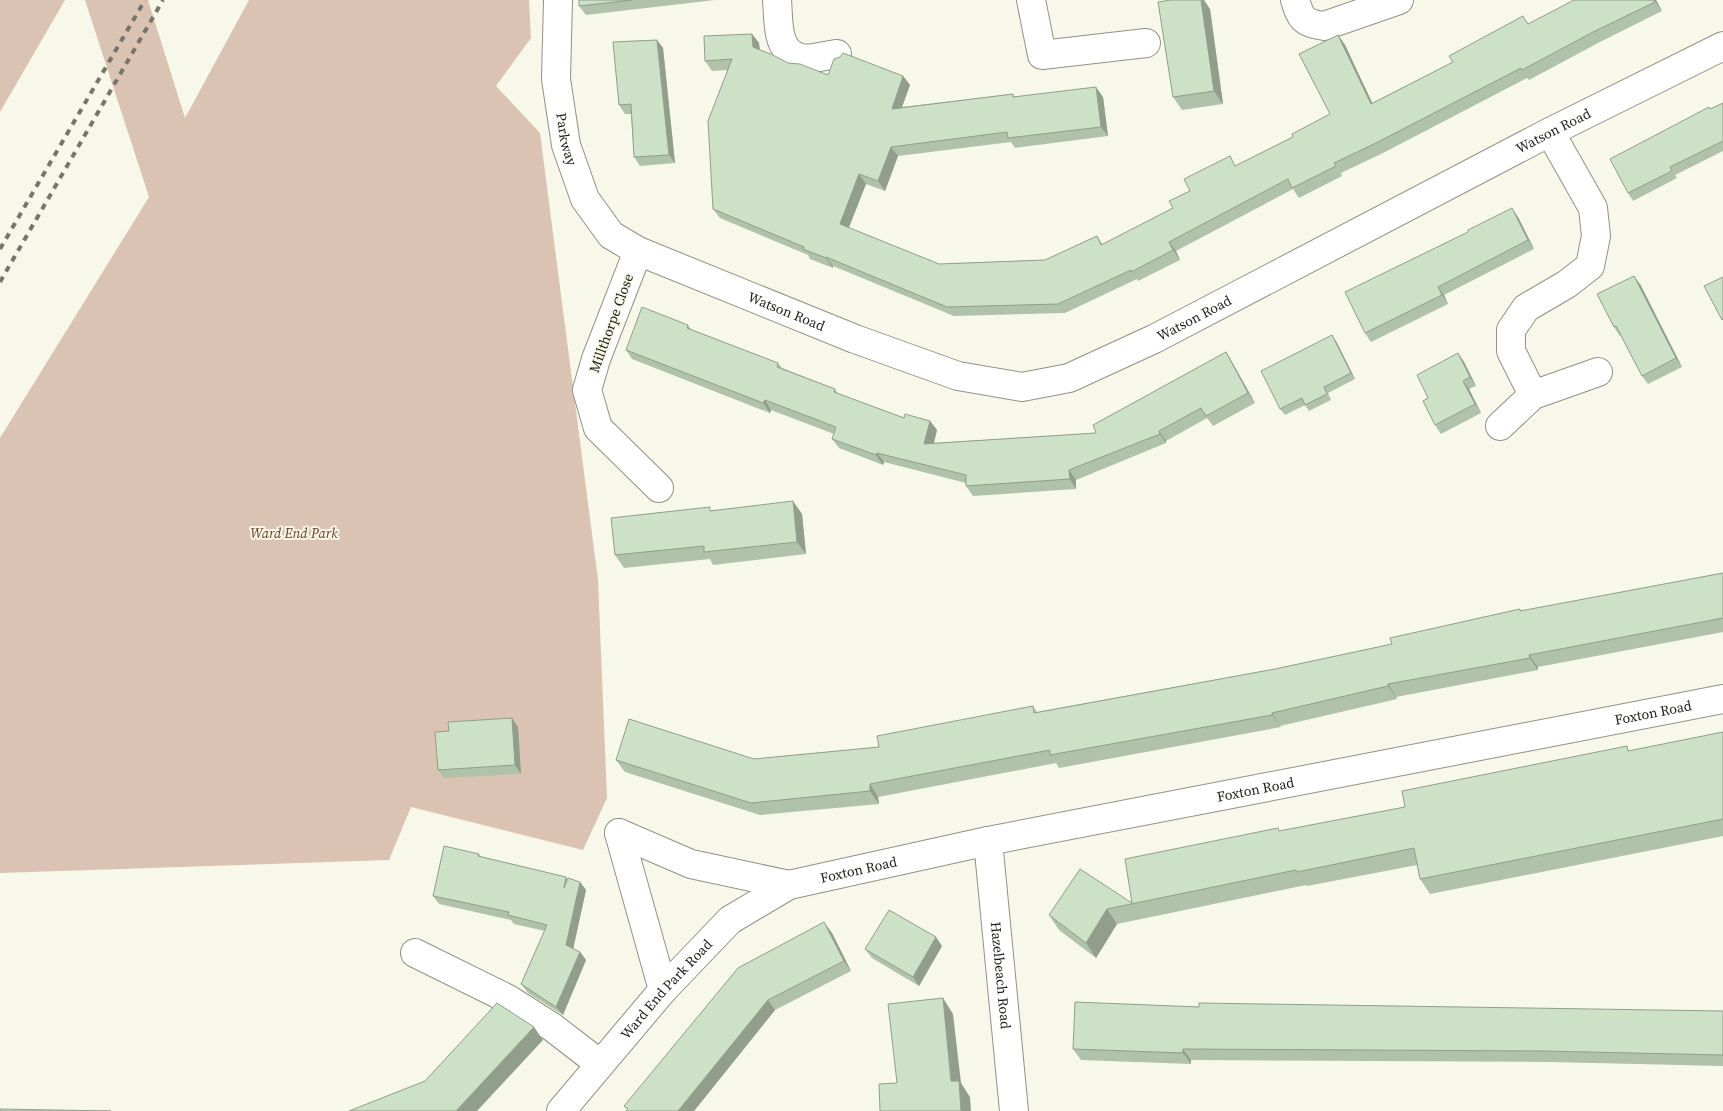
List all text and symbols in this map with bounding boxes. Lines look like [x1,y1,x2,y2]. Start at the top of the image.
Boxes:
street label: Watson Road [1512,103,1594,158]
street label: Parkway [551,111,583,169]
street label: Millthorpe Close [584,271,638,375]
street label: Watson Road [745,287,828,336]
street label: Watson Road [1153,290,1235,346]
park label: Ward End Park [250,523,338,543]
street label: Foxton Road [1613,695,1693,730]
street label: Foxton Road [1215,772,1296,807]
street label: Foxton Road [818,851,899,888]
street label: Hazelbeach Road [986,921,1016,1030]
street label: Ward End Park Road [616,935,717,1043]

